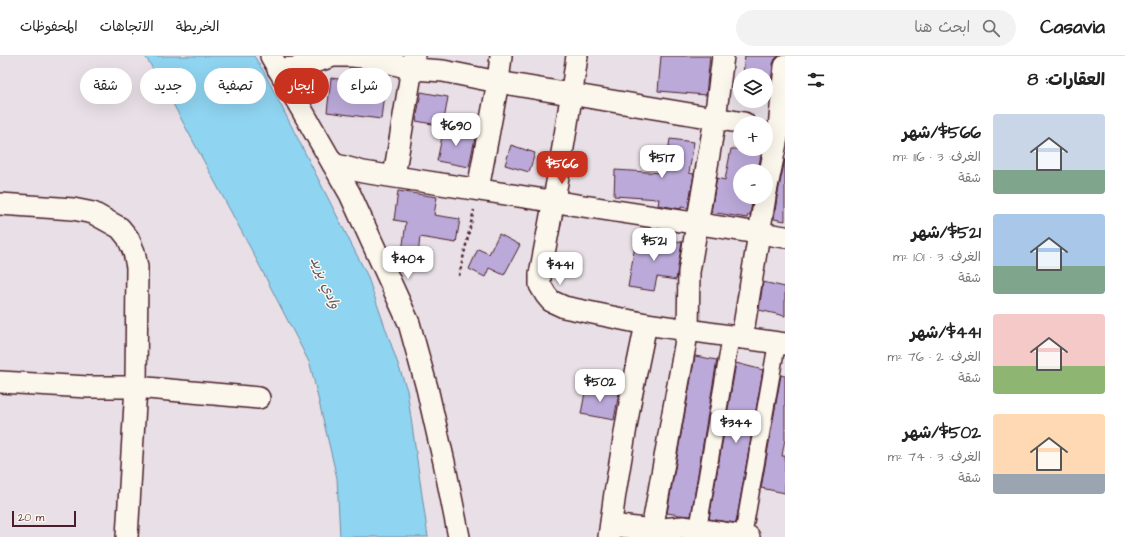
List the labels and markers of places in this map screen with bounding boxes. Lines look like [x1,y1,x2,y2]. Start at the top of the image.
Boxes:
pin: $690 [432,113,480,147]
pin: $517 [638,145,686,179]
pin: $566 [538,151,586,185]
pin: $521 [630,228,678,262]
pin: $404 [384,246,432,280]
pin: $441 [536,252,584,286]
pin: $502 [576,369,624,403]
pin: $344 [712,410,760,444]

